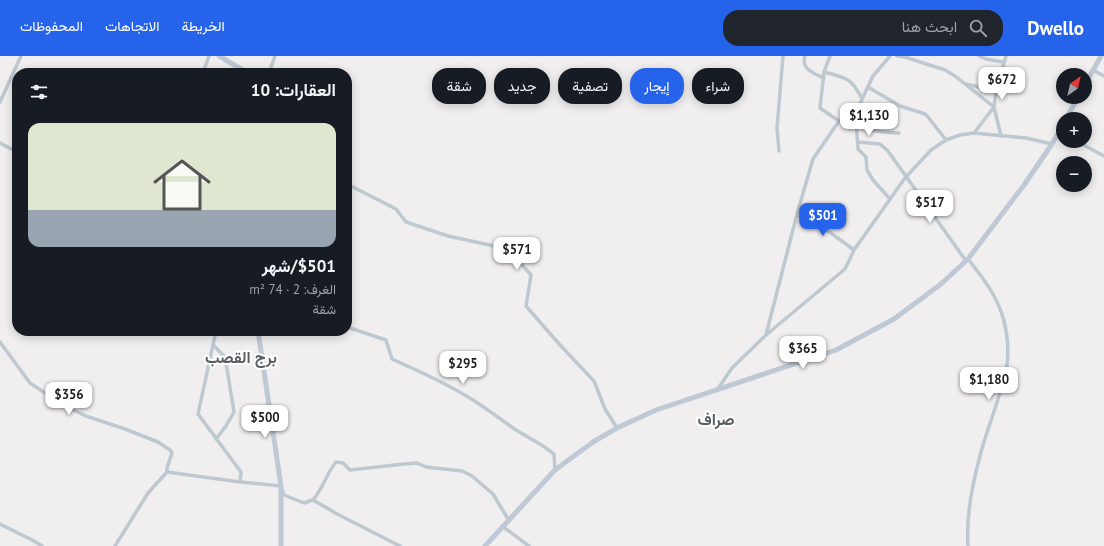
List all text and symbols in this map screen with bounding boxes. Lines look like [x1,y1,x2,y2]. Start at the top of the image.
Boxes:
search box [723,10,1003,46]
text: Dwello [1027,16,1084,40]
text: المحفوظات [20,17,83,35]
text: الاتجاهات [105,17,159,35]
text: الخريطة [181,17,225,35]
text: ابحث هنا [902,17,957,36]
icon: search [967,17,989,39]
pin: $672 [978,67,1026,101]
chip: شقة [432,68,486,104]
chip: جديد [494,68,550,104]
chip: تصفية [558,68,622,104]
chip: إيجار [630,68,684,104]
chip: شراء [692,68,744,104]
north arrow [1056,68,1092,104]
map controls [1056,68,1092,192]
text: $672 [987,71,1017,88]
text: العقارات: 10 [251,79,336,101]
icon: filters [28,81,50,103]
pin: $1,130 [836,103,902,137]
text: $1,130 [849,107,889,124]
button: + [1056,112,1092,148]
icon: home [146,149,218,221]
button: − [1056,156,1092,192]
pin: $517 [906,190,954,224]
text: $517 [915,194,945,211]
pin: $501 [799,203,847,237]
text: $501 [808,207,838,224]
pin: $571 [493,237,541,271]
text: $571 [502,241,532,258]
text: $501/شهر [262,255,336,277]
text: الغرف: 2 · 74 m² [249,281,336,298]
text: شقة [313,301,336,318]
pin: $365 [779,336,827,370]
text: $365 [788,340,818,357]
district label: برج القصب [205,347,277,368]
pin: $295 [439,351,487,385]
text: $295 [448,355,478,372]
pin: $1,180 [956,367,1022,401]
text: $1,180 [969,371,1009,388]
pin: $356 [45,382,93,416]
text: $356 [54,386,84,403]
pin: $500 [241,405,289,439]
text: $500 [250,409,280,426]
district label: صراف [697,409,735,430]

